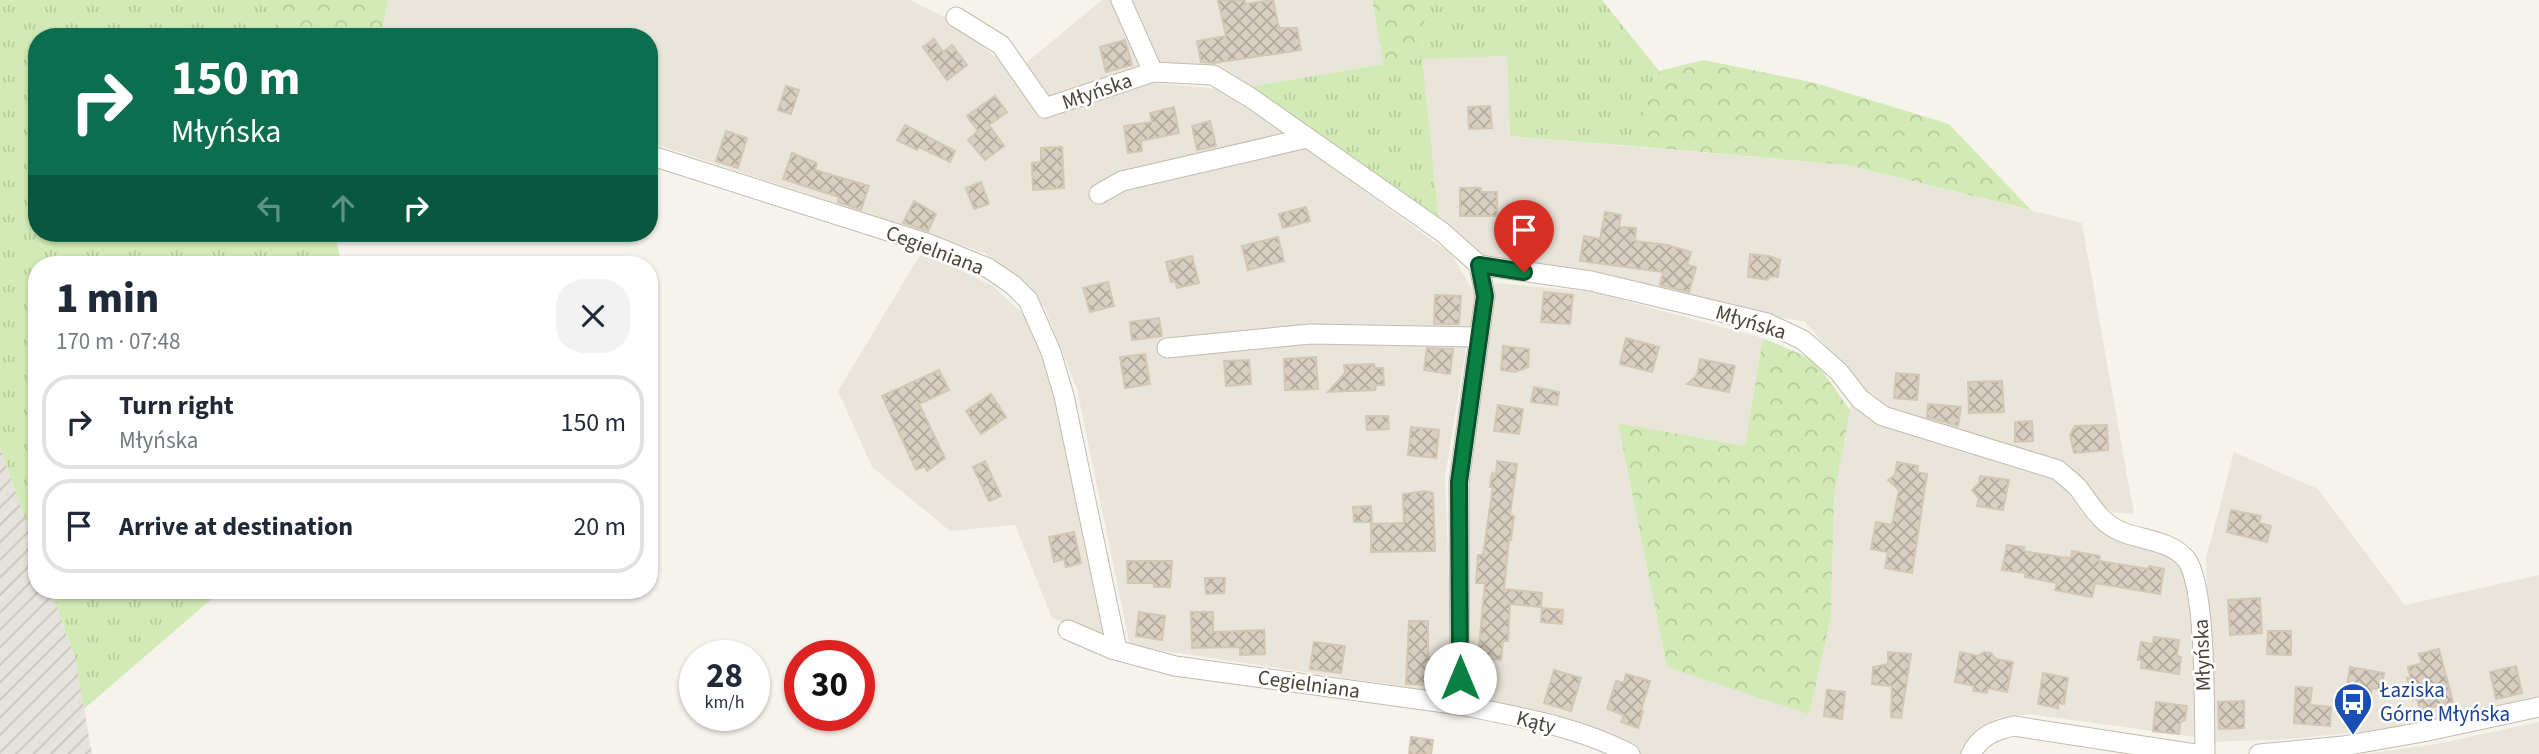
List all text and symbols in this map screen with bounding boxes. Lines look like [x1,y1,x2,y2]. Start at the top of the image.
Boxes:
text: 150 m [171,44,300,114]
icon: right [56,56,147,147]
street label: Młyńska [1058,65,1136,117]
text: Młyńska [171,109,281,155]
icon: left [251,189,289,227]
icon: ahead [324,189,362,227]
icon: right [397,189,435,227]
pin [1494,200,1554,272]
icon: arrive [1505,211,1543,249]
street label: Cegielniana [882,218,988,282]
text: 1 min [56,269,159,329]
button: close [556,279,630,353]
street label: Młyńska [1712,297,1790,347]
text: 170 m · 07:48 [56,325,180,358]
text: Turn right [119,387,234,424]
icon: right [60,403,98,441]
text: 150 m [560,404,626,441]
text: Młyńska [119,424,198,457]
icon: arrive [60,507,98,545]
text: Arrive at destination [119,508,353,545]
text: 20 m [573,508,626,545]
street label: Młyńska [2186,618,2218,692]
speed limit sign: 30 [784,640,875,731]
position arrow [1423,641,1497,715]
text: 28 [706,651,743,701]
street label: Cegielniana [1256,662,1362,706]
place label: Łaziska Górne Młyńska [2379,675,2510,729]
bus stop icon: Łaziska Górne Młyńska [2332,681,2374,736]
text: km/h [705,690,744,715]
street label: Kąty [1513,703,1559,741]

